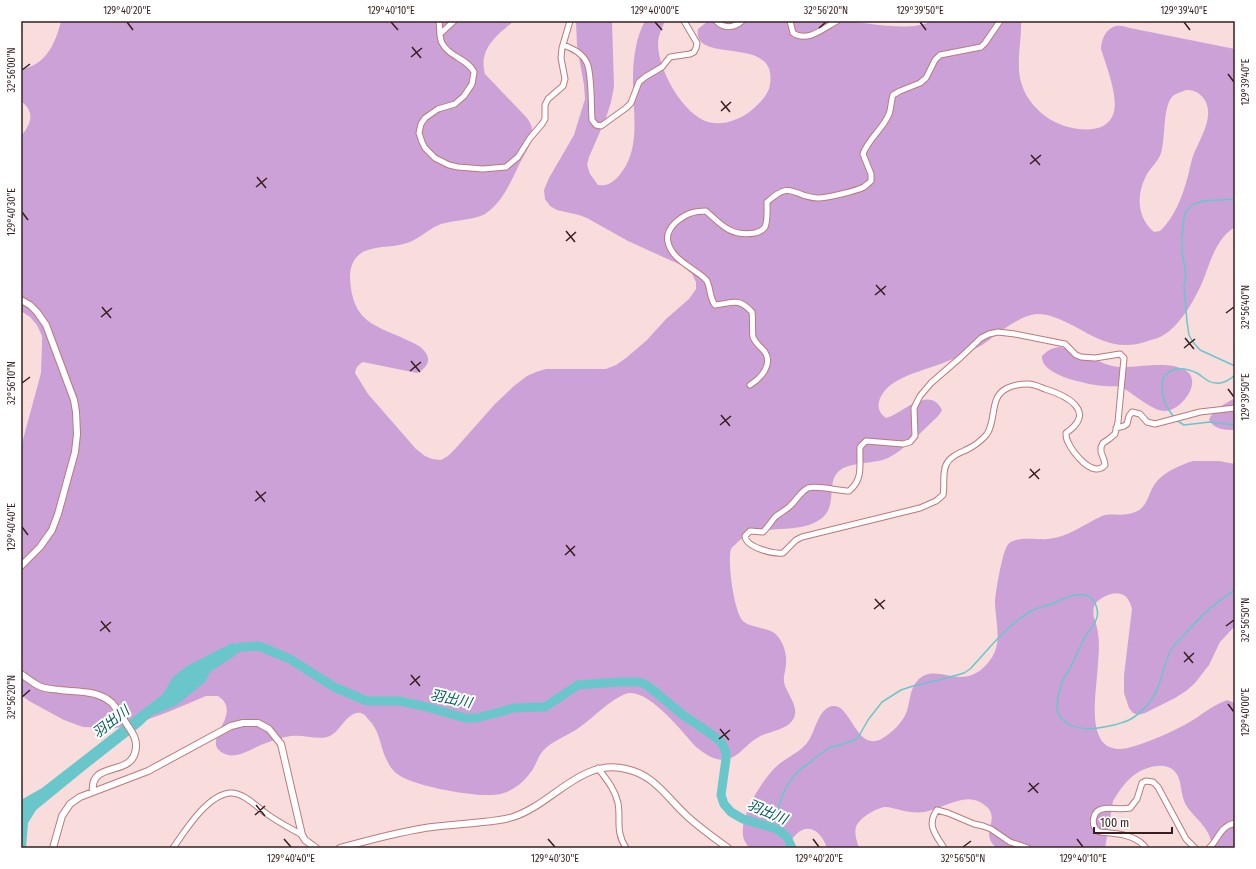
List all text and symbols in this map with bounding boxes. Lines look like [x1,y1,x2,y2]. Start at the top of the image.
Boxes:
text: 129°40'20"E [103,5,151,17]
text: 129°40'10"E [367,5,415,17]
text: 129°40'00"E [631,5,680,17]
text: 32°56'20"N [804,5,848,17]
text: 129°39'50"E [896,5,944,17]
text: 129°39'40"E [1160,5,1208,17]
text: 32°56'00"N [6,48,18,92]
text: 129°39'40"E [1240,58,1252,106]
text: 129°40'30"E [6,188,18,236]
text: 32°56'40"N [1240,285,1252,329]
text: 32°56'10"N [6,361,18,405]
text: 129°39'50"E [1240,373,1252,421]
text: 129°40'40"E [6,503,18,551]
text: 32°56'50"N [1240,598,1252,642]
text: 32°56'20"N [6,675,18,719]
water label: 羽出川 [429,686,475,712]
text: 129°40'00"E [1240,687,1252,736]
water label: 羽出川 [89,701,134,742]
water label: 羽出川 [744,796,791,829]
scale bar [1094,809,1172,835]
text: 100 m [1100,816,1129,830]
text: 129°40'40"E [267,853,315,865]
text: 129°40'30"E [531,853,579,865]
text: 129°40'20"E [795,853,843,865]
text: 32°56'50"N [941,853,985,865]
text: 129°40'10"E [1059,853,1107,865]

